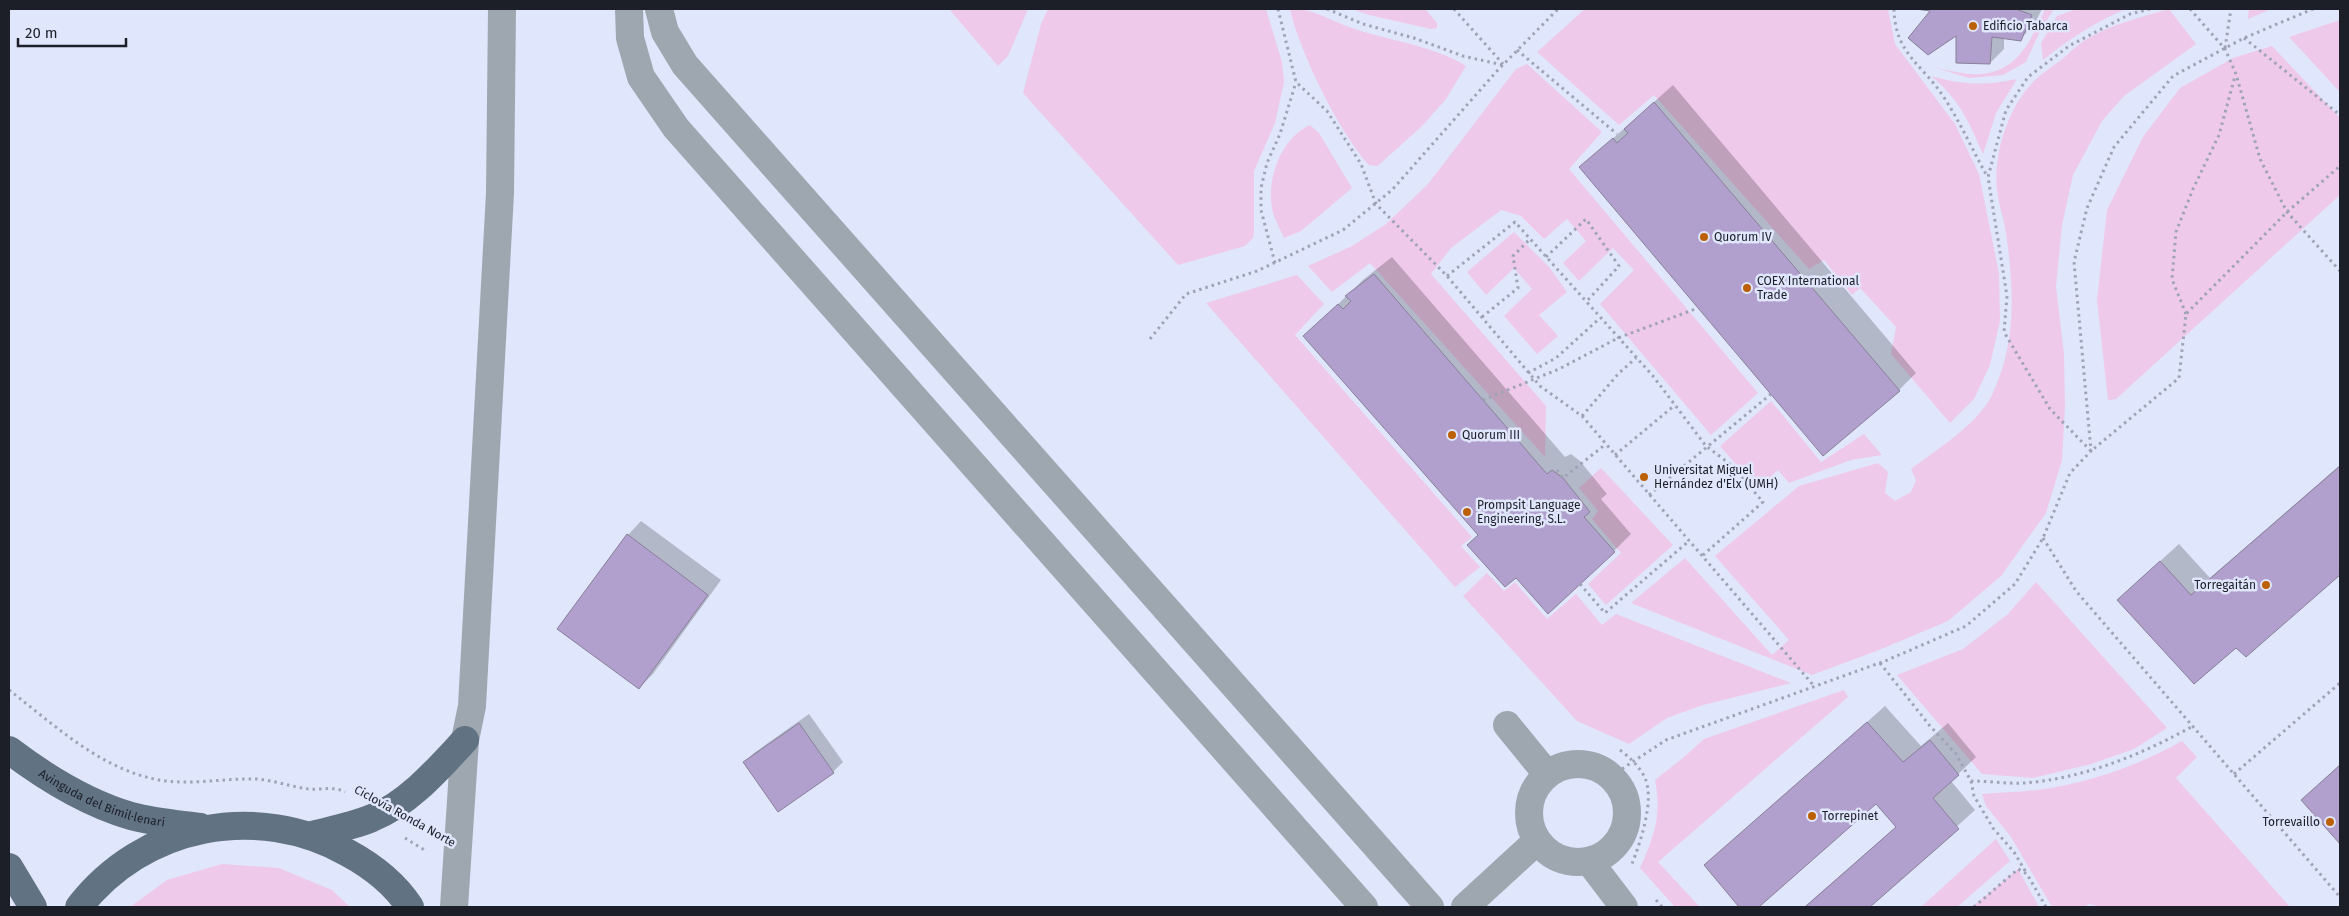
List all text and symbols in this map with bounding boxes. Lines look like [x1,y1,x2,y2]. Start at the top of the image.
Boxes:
scale bar [18,15,125,47]
place label: Edificio Tabarca [1983,19,2068,33]
marker: Edificio Tabarca [1967,20,1979,32]
text: 20 m [25,24,58,42]
place label: Quorum IV [1714,230,1772,244]
marker: Quorum IV [1698,231,1710,243]
place label: COEX International Trade [1757,274,1859,302]
marker: COEX International Trade [1741,282,1753,294]
place label: Quorum III [1462,428,1520,442]
marker: Quorum III [1446,429,1458,441]
place label: Universitat Miguel Hernández d'Elx (UMH) [1654,463,1778,491]
marker: Universitat Miguel Hernández d'Elx (UMH) [1638,471,1650,483]
place label: Prompsit Language Engineering, S.L. [1477,498,1580,526]
marker: Prompsit Language Engineering, S.L. [1461,506,1473,518]
place label: Torregaitán [2194,578,2256,592]
marker: Torregaitán [2260,579,2272,591]
street label: Avinguda del Bimil·lenari [36,766,166,830]
street label: Ciclovía Ronda Norte [352,782,458,850]
place label: Torrepinet [1822,809,1879,823]
marker: Torrepinet [1806,810,1818,822]
place label: Torrevaillo [2262,815,2320,829]
marker: Torrevaillo [2324,816,2336,828]

